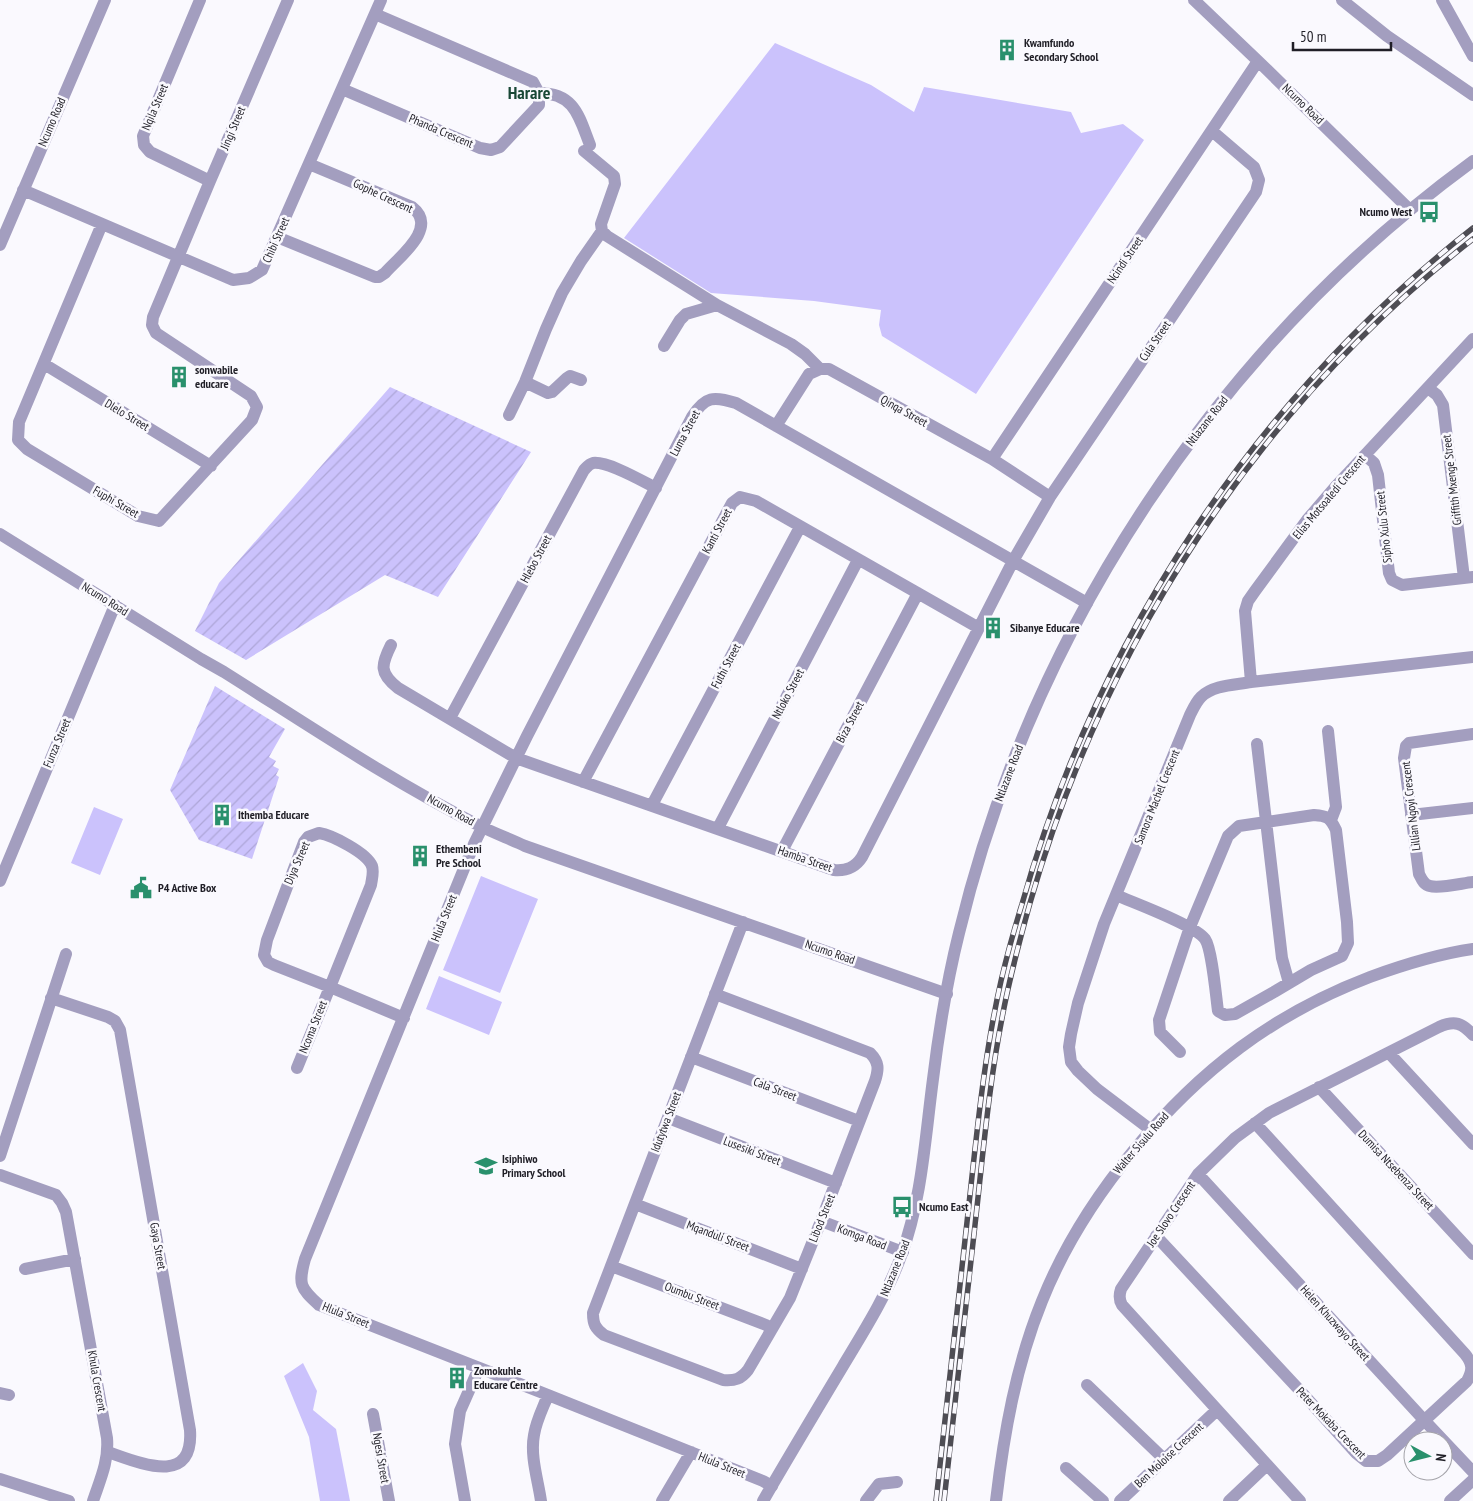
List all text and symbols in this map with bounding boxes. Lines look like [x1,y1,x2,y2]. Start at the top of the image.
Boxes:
scale bar [1293,20,1390,52]
text: 50 m [1300,27,1326,46]
place label: Kwamfundo Secondary School [1024,35,1098,64]
building icon: Kwamfundo Secondary School [994,37,1020,63]
street label: Ncumo Road [1279,80,1327,127]
street label: Nqila Street [138,81,171,132]
district label: Harare [508,81,551,104]
street label: Ncumo Road [34,95,69,149]
street label: Jingi Street [216,103,249,153]
street label: Phanda Crescent [407,110,476,151]
street label: Gophe Crescent [351,175,416,216]
bus stop icon: Ncumo West [1416,199,1442,225]
place label: Ncumo West [1360,204,1412,219]
street label: Chibi Street [259,214,293,265]
street label: Ncindi Street [1103,233,1146,286]
street label: Cula Street [1136,317,1174,364]
place label: sonwabile educare [195,362,238,391]
building icon: sonwabile educare [166,364,192,390]
street label: Qinqa Street [878,391,931,430]
street label: Ntlazane Road [1182,393,1231,449]
street label: Dlelo Street [102,395,153,434]
street label: Luma Street [666,407,703,458]
street label: Griffith Mxenge Street [1438,433,1465,526]
street label: Elias Motsoaledi Crescent [1289,451,1369,542]
street label: Fuphi Street [91,482,143,521]
street label: Sipho Xulu Street [1372,490,1395,564]
street label: Kanti Street [698,505,735,556]
street label: Hlebo Street [517,532,555,585]
street label: Ncumo Road [79,578,131,619]
building icon: Sibanye Educare [980,615,1006,641]
place label: Sibanye Educare [1010,620,1080,635]
street label: Futhi Street [707,640,744,691]
street label: Ntloko Street [768,665,807,721]
street label: Biza Street [832,698,867,745]
street label: Funza Street [39,715,74,770]
street label: Ntlazane Road [991,742,1026,803]
street label: Samora Machel Crescent [1131,746,1183,846]
street label: Lillian Ngoyi Crescent [1397,760,1423,852]
street label: Ncumo Road [425,790,478,829]
building icon: Ithemba Educare [209,802,235,828]
place label: Ithemba Educare [238,807,309,822]
street label: Diya Street [280,838,313,887]
place label: Ethembeni Pre School [436,841,482,870]
street label: Hamba Street [776,842,835,875]
building icon: Ethembeni Pre School [407,843,433,869]
public building icon: P4 Active Box [128,875,154,901]
place label: P4 Active Box [158,880,217,895]
street label: Hlula Street [427,891,460,944]
street label: Ncumo Road [803,936,857,967]
street label: Ncoma Street [295,998,330,1055]
street label: Cala Street [751,1073,800,1104]
street label: Idutytwa Street [647,1089,684,1154]
street label: Walter Sisulu Road [1110,1109,1172,1177]
street label: Dumisa Ntsebenza Street [1355,1127,1438,1213]
street label: Lusesiki Street [721,1133,784,1169]
place label: Isiphiwo Primary School [502,1151,566,1180]
school or university icon: Isiphiwo Primary School [473,1153,499,1179]
street label: Joe Slovo Crescent [1143,1177,1198,1250]
street label: Libod Street [805,1191,838,1244]
bus stop icon: Ncumo East [889,1194,915,1220]
place label: Ncumo East [919,1199,969,1214]
street label: Mqanduli Street [685,1217,752,1255]
street label: Komga Road [835,1220,889,1253]
street label: Gaya Street [147,1221,170,1271]
street label: Ntlazane Road [876,1237,913,1298]
street label: Oumbu Street [663,1278,722,1313]
street label: Helen Khuzwayo Street [1297,1282,1374,1364]
street label: Hlula Street [320,1298,373,1331]
street label: Khula Crescent [85,1349,110,1413]
place label: Zomokuhle Educare Centre [474,1363,538,1392]
building icon: Zomokuhle Educare Centre [444,1365,470,1391]
street label: Peter Mokaba Crescent [1293,1384,1370,1462]
street label: Ben Moloise Crescent [1131,1418,1207,1490]
north arrow [1403,1431,1453,1481]
street label: Ngesi Street [370,1432,393,1485]
street label: Hlula Street [696,1448,749,1481]
text: N [1432,1453,1450,1462]

